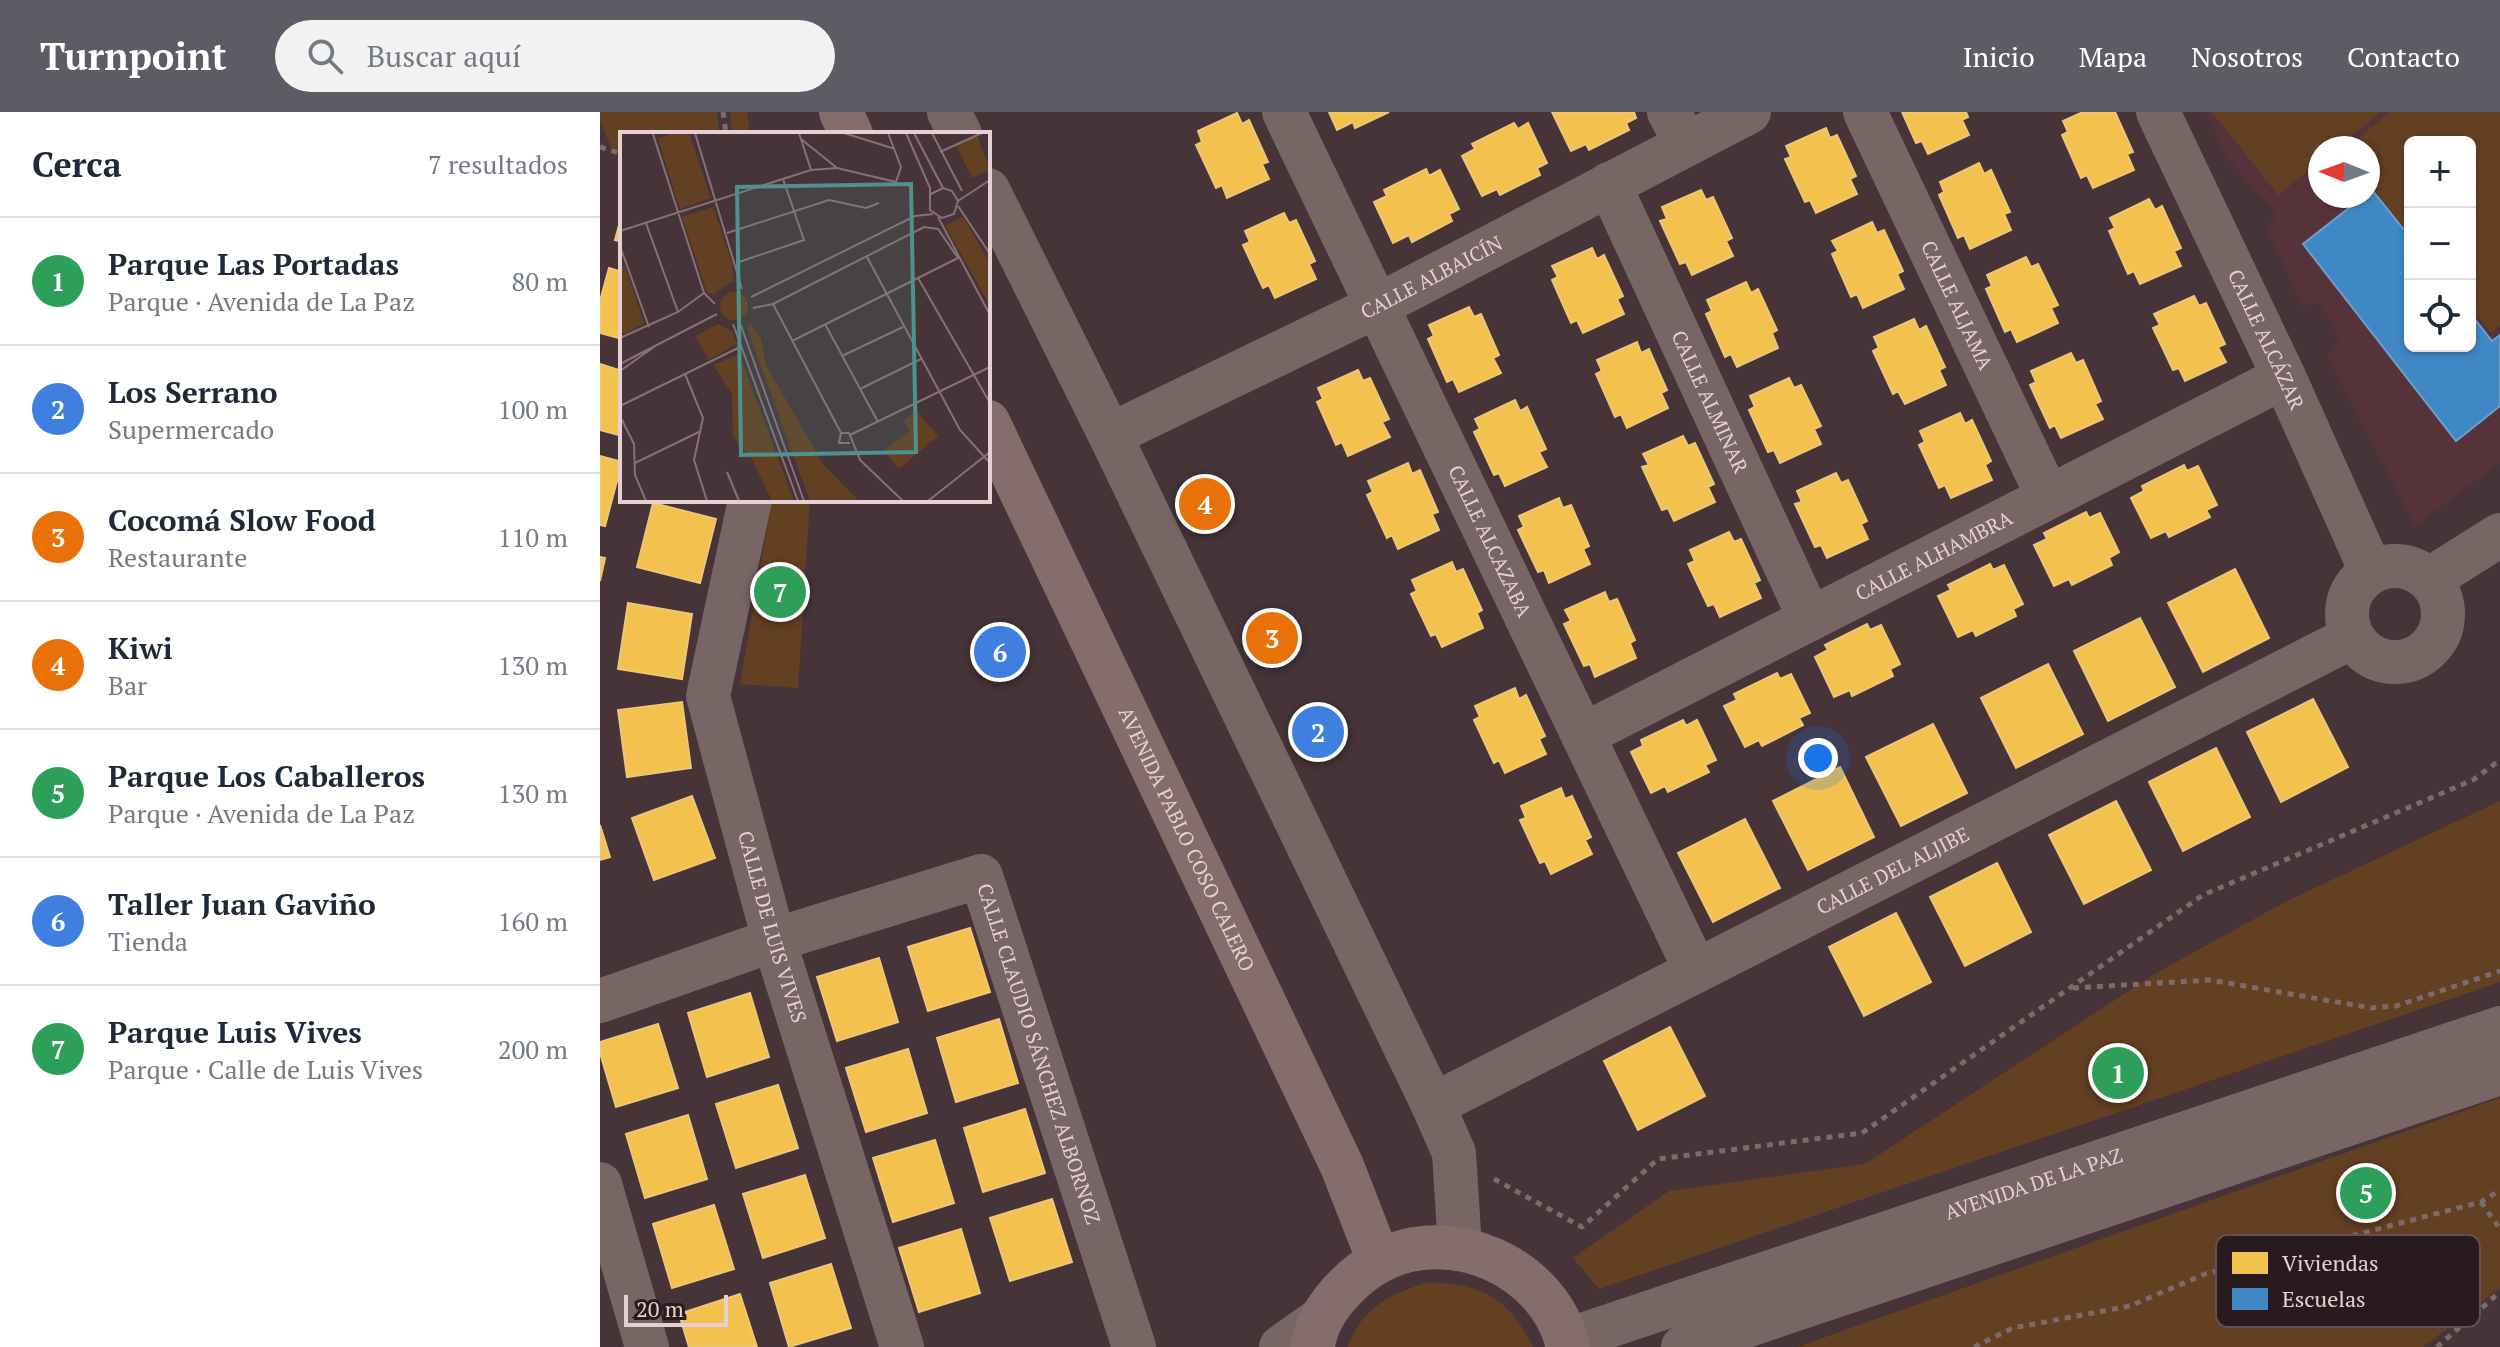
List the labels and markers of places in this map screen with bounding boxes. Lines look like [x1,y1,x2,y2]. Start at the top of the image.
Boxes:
pin: 4 [1179,474,1231,534]
pin: 7 [754,562,806,622]
pin: 3 [1246,608,1298,668]
pin: 6 [974,622,1026,682]
pin: 2 [1292,702,1344,762]
pin: 1 [2092,1043,2144,1103]
pin: 5 [2340,1163,2392,1223]

